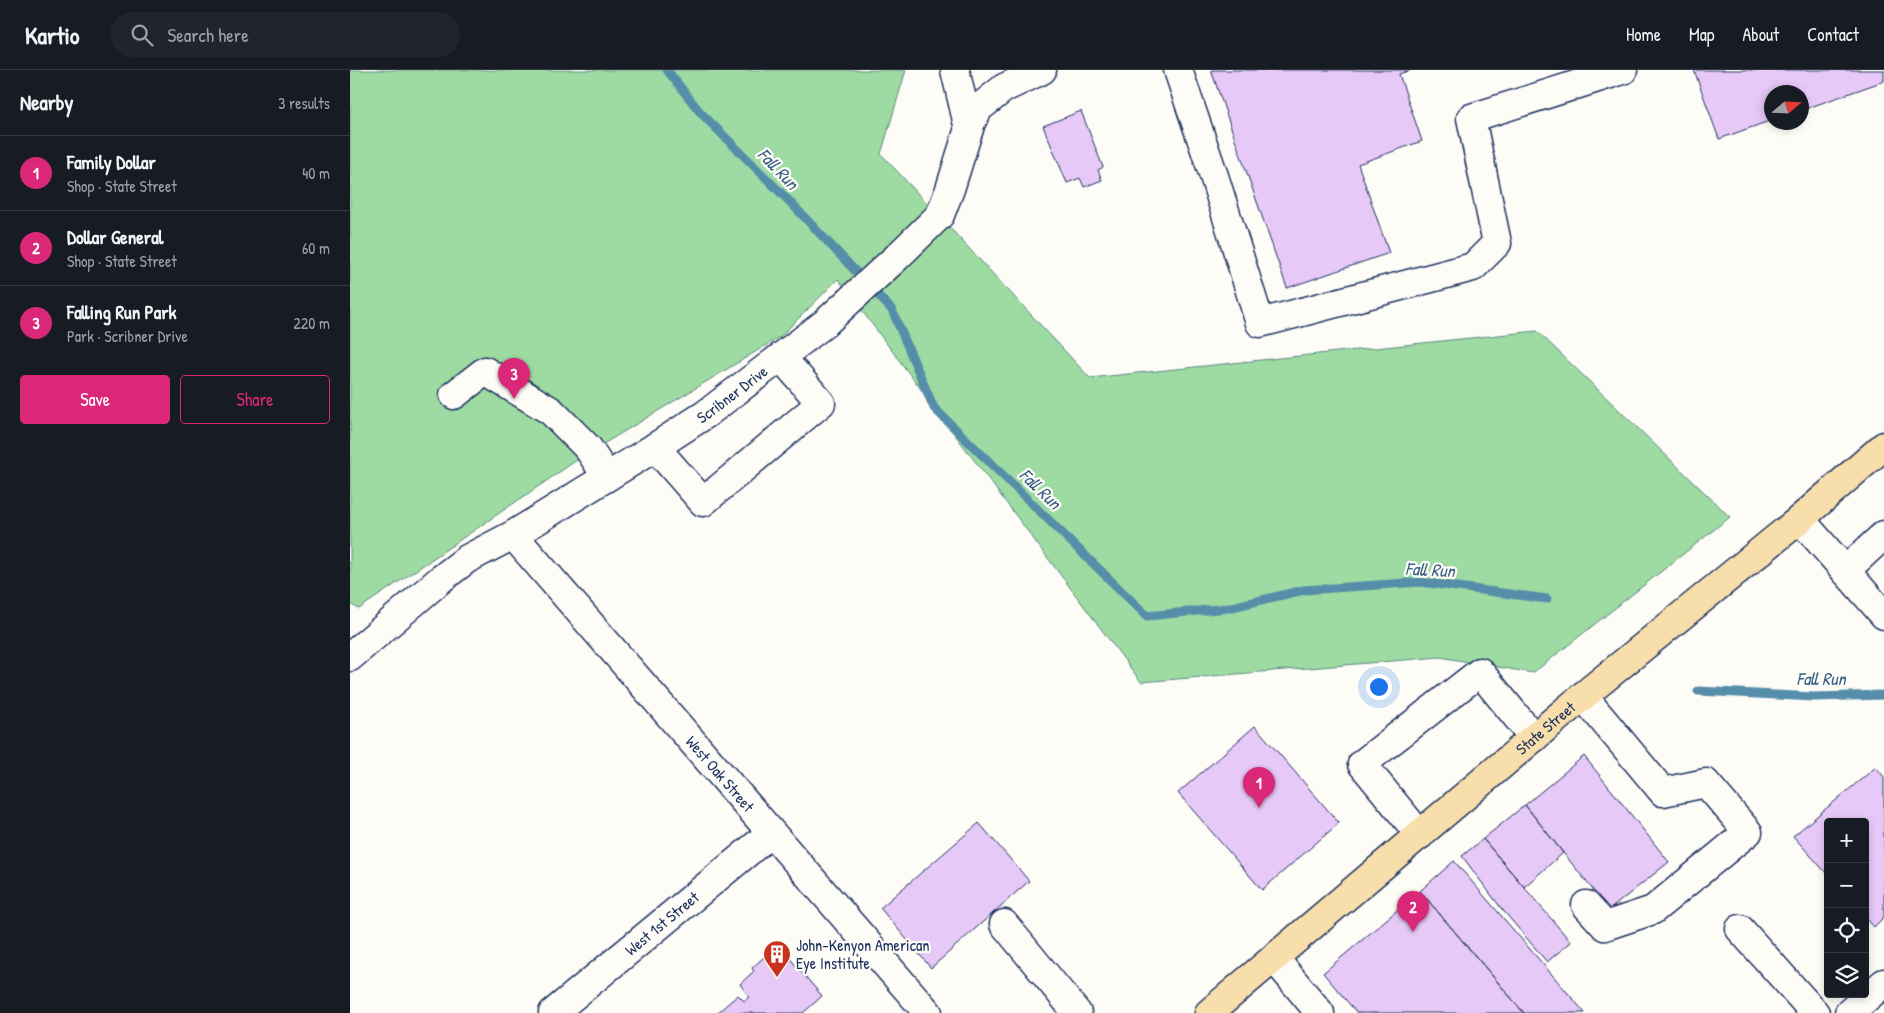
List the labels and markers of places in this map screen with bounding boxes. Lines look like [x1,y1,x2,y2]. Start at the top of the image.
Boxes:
pin: 3 [498,358,530,399]
pin: 1 [1243,767,1275,808]
pin: 2 [1397,891,1429,932]
place label: John-Kenyon American Eye Institute [796,934,929,974]
building icon: John-Kenyon American Eye Institute [762,939,792,978]

